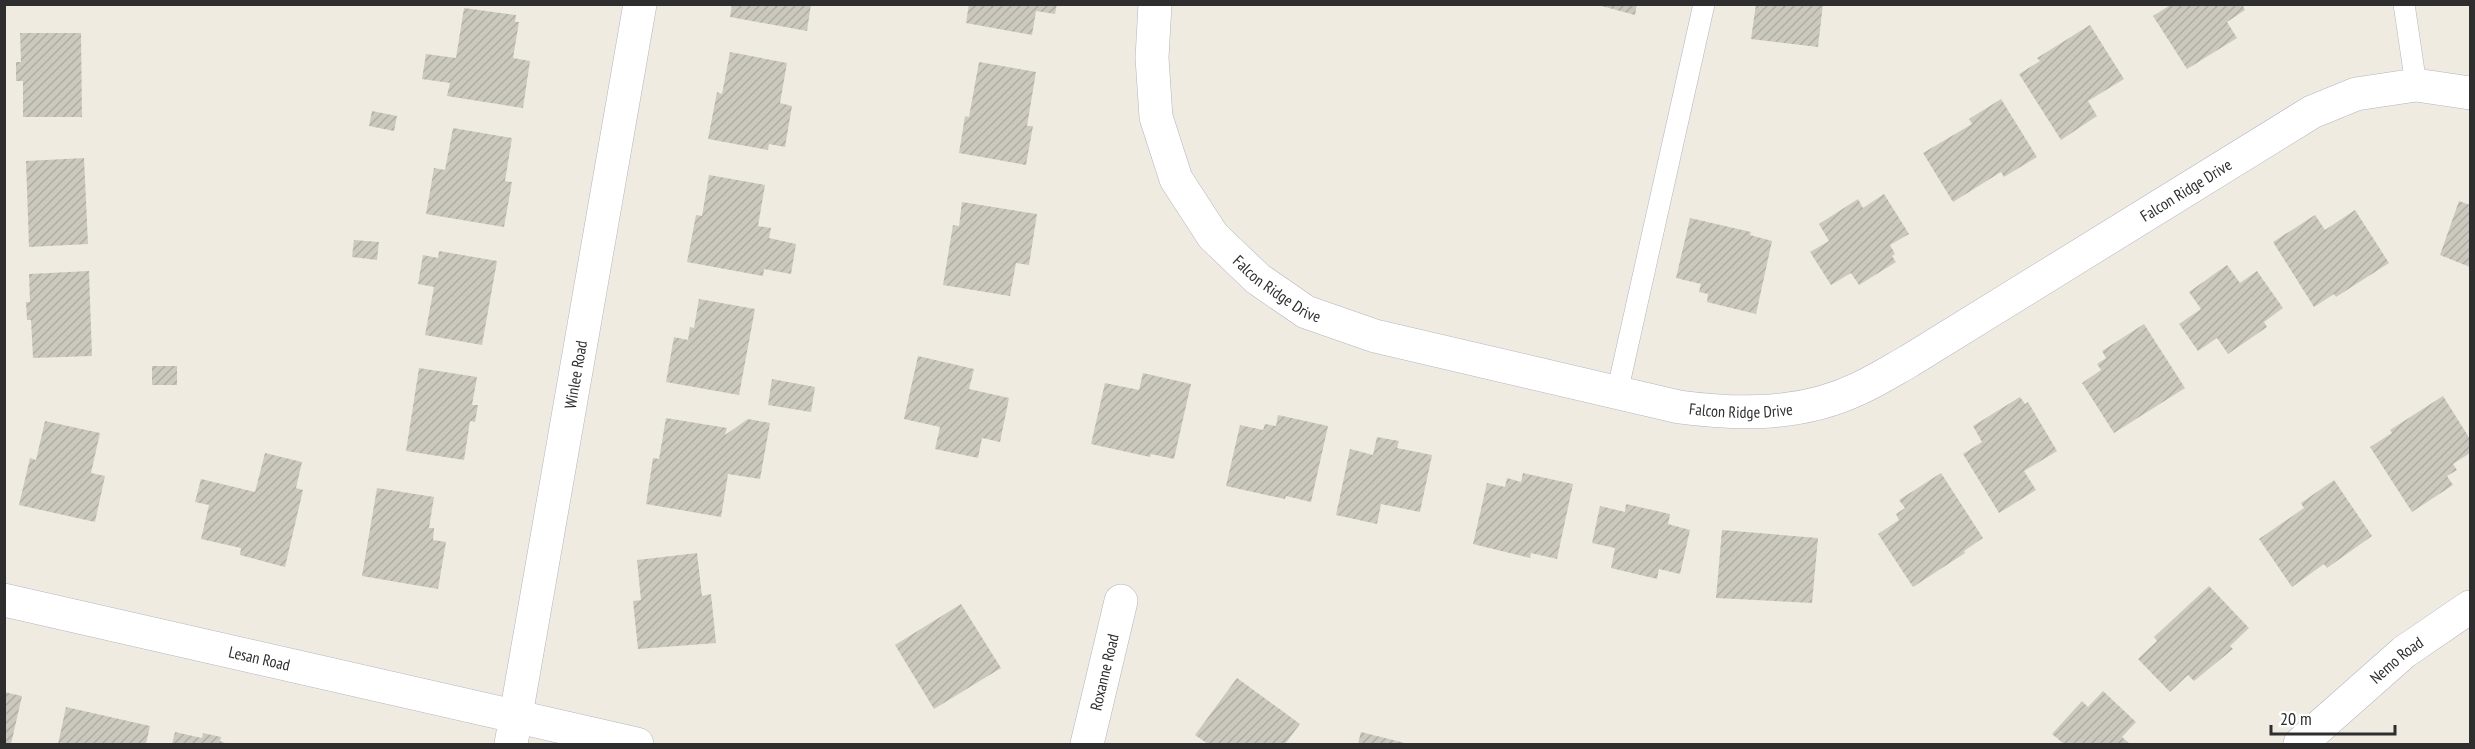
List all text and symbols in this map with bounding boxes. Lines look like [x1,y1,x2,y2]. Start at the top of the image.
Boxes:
street label: Falcon Ridge Drive [2136,154,2235,226]
street label: Falcon Ridge Drive [1229,251,1323,326]
street label: Winlee Road [560,339,591,410]
street label: Falcon Ridge Drive [1688,398,1794,422]
street label: Roxanne Road [1085,632,1123,712]
street label: Nemo Road [2366,632,2427,688]
street label: Lesan Road [227,641,292,675]
scale bar [2271,698,2396,736]
text: 20 m [2280,707,2312,730]

